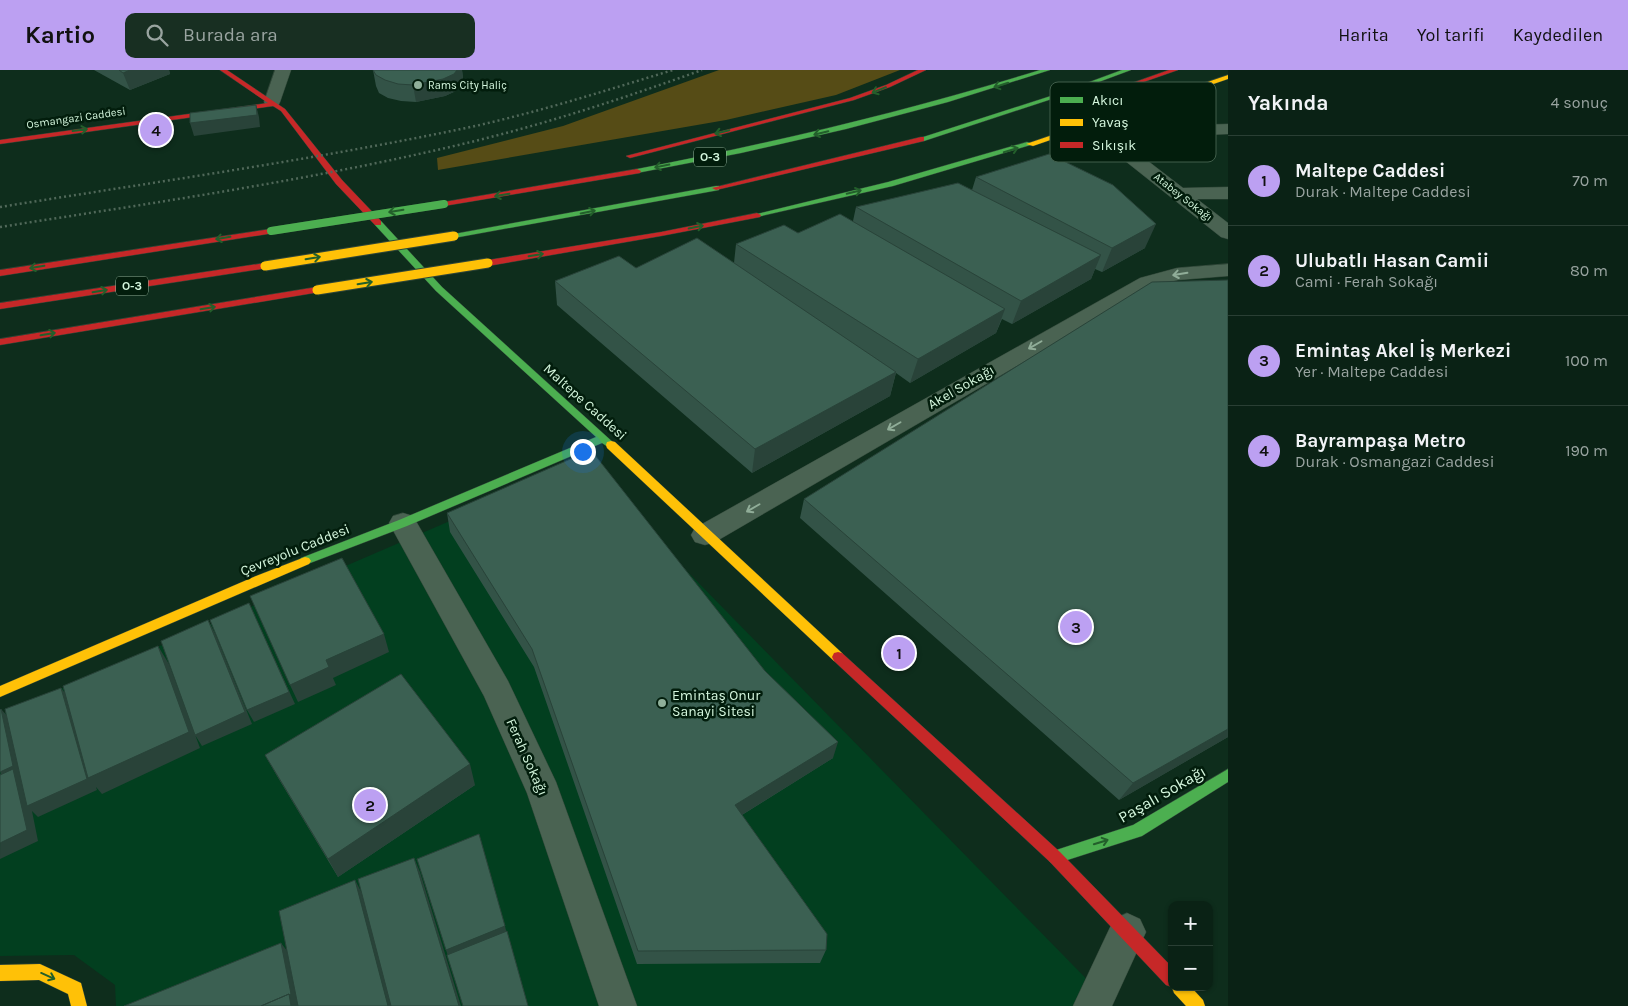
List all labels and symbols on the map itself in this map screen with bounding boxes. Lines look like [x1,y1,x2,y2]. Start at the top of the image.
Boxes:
marker: Rams City Haliç [412,79,424,91]
place label: Rams City Haliç [428,79,507,92]
one-way arrow [993,81,1009,90]
legend [1050,82,1216,162]
one-way arrow [872,86,887,95]
text: Akıcı [1092,92,1124,109]
street label: Osmangazi Caddesi [26,105,126,131]
pin: 4 [140,111,172,149]
text: Yavaş [1092,114,1129,131]
one-way arrow [71,125,87,135]
one-way arrow [714,128,730,137]
one-way arrow [814,129,830,138]
text: Sıkışık [1092,137,1136,154]
one-way arrow [1003,144,1019,154]
road number: O-3 [694,147,726,166]
one-way arrow [655,162,671,172]
street label: Atabey Sokağı [1151,170,1215,224]
one-way arrow [846,187,862,196]
one-way arrow [494,190,510,200]
one-way arrow [388,207,404,217]
one-way arrow [579,207,595,217]
one-way arrow [687,222,703,232]
one-way arrow [215,234,231,244]
one-way arrow [527,250,543,260]
one-way arrow [305,253,321,263]
one-way arrow [30,263,46,273]
one-way arrow [1172,269,1188,279]
road number: O-3 [116,277,148,296]
one-way arrow [357,277,373,287]
one-way arrow [92,286,108,296]
one-way arrow [200,303,216,313]
one-way arrow [40,328,56,338]
one-way arrow [1027,340,1042,350]
street label: Maltepe Caddesi [540,360,630,444]
street label: Akel Sokağı [925,361,997,413]
one-way arrow [887,422,901,432]
your location [570,439,596,465]
one-way arrow [747,503,761,513]
street label: Çevreyolu Caddesi [238,520,352,580]
pin: 3 [1060,608,1092,646]
pin: 1 [883,634,915,672]
place label: Emintaş Onur Sanayi Sitesi [672,687,761,720]
marker: Emintaş Onur Sanayi Sitesi [656,697,668,709]
street label: Ferah Sokağı [502,716,552,798]
street label: Paşalı Sokağı [1115,761,1209,827]
pin: 2 [354,786,386,824]
one-way arrow [1093,837,1109,847]
one-way arrow [40,971,55,981]

